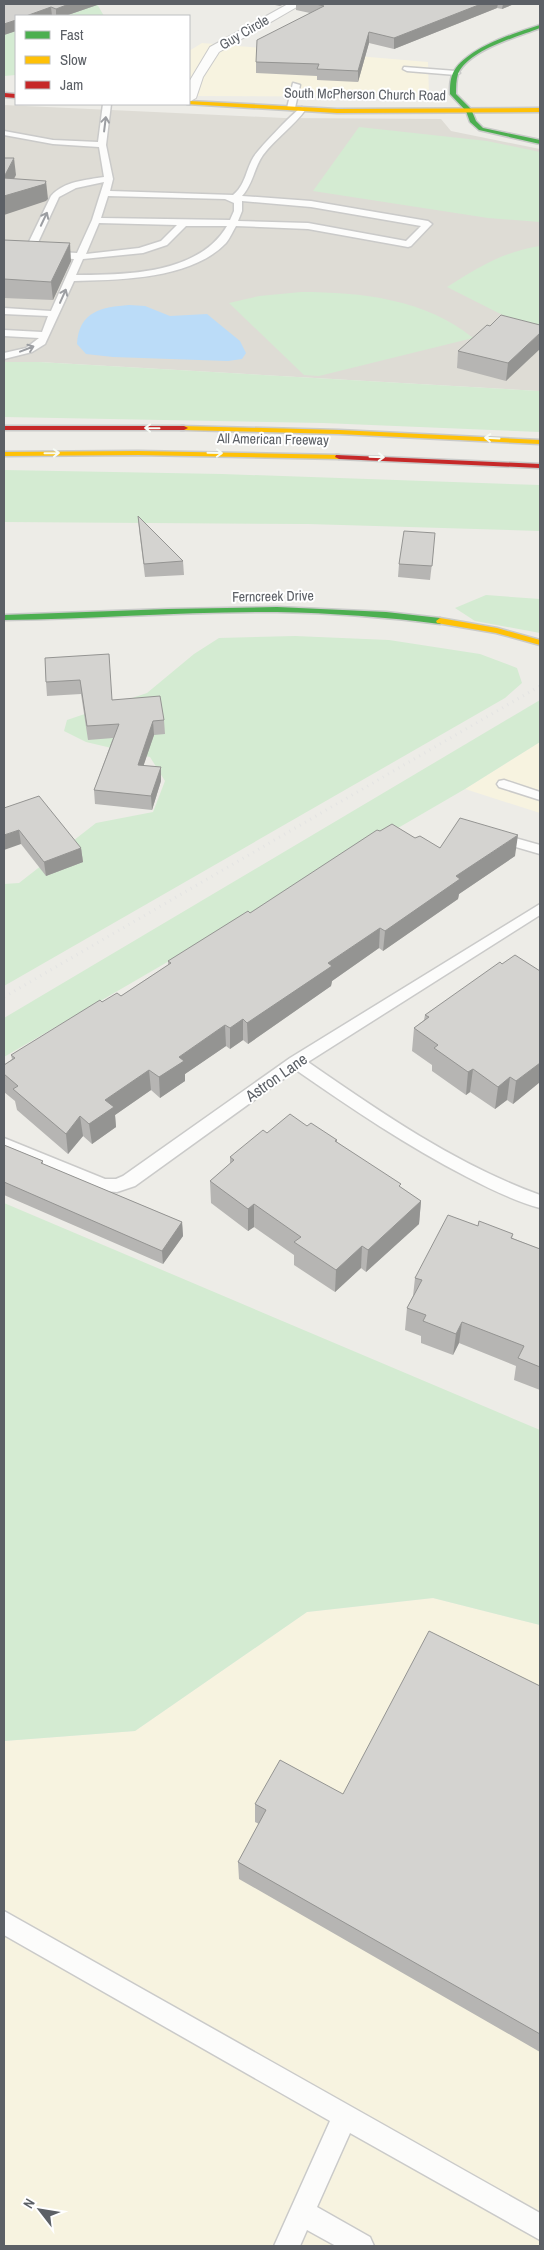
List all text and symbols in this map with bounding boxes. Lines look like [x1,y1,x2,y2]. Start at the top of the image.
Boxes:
street label: Guy Circle [216,11,272,53]
legend [15,15,190,105]
text: Fast [60,24,84,45]
text: Slow [60,49,87,70]
text: Jam [60,74,83,95]
street label: South McPherson Church Road [284,84,446,104]
one-way arrow [100,117,110,133]
one-way arrow [40,212,50,227]
one-way arrow [58,289,68,304]
one-way arrow [19,344,34,353]
one-way arrow [144,424,160,433]
street label: All American Freeway [216,429,329,449]
one-way arrow [484,434,500,443]
one-way arrow [44,448,60,458]
one-way arrow [206,448,223,458]
one-way arrow [369,453,385,462]
street label: Ferncreek Drive [232,586,314,606]
street label: Astron Lane [240,1048,311,1107]
north arrow [15,2185,65,2235]
text: N [19,2195,39,2211]

